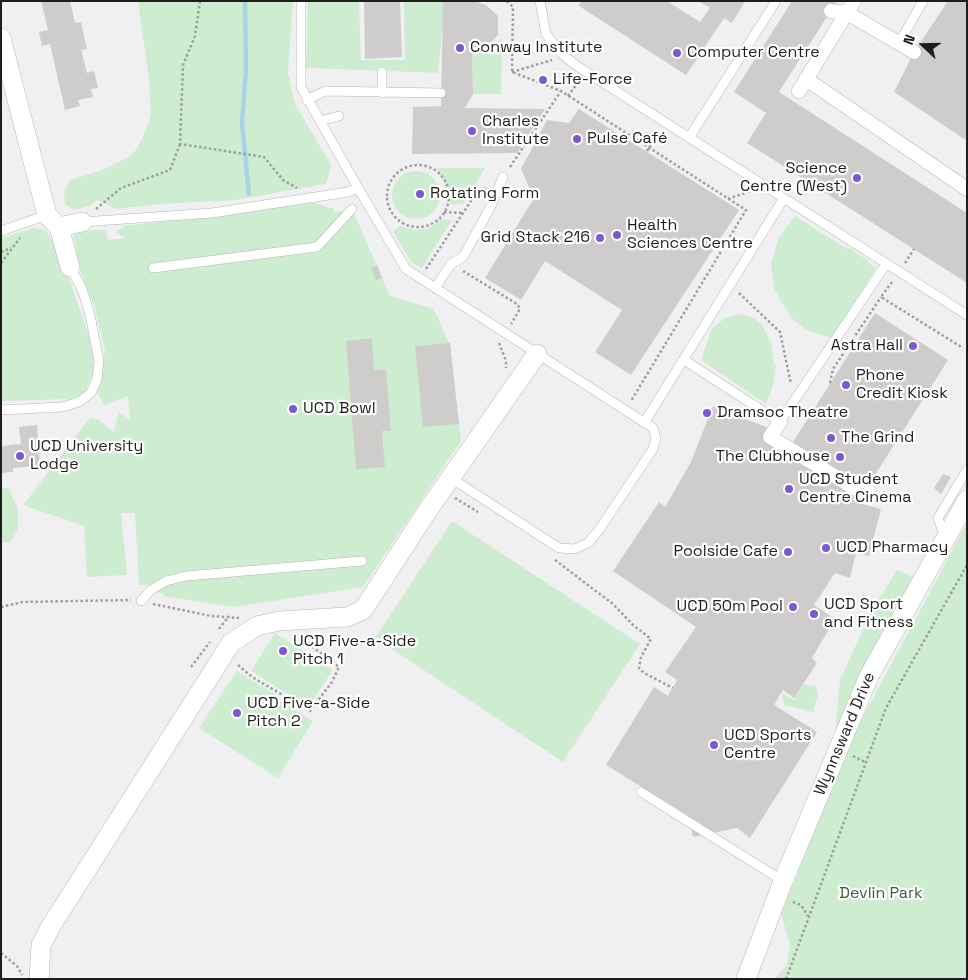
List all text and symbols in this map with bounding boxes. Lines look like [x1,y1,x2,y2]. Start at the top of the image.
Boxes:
north arrow [898,20,948,70]
text: N [899,32,919,47]
place label: Conway Institute [470,38,602,58]
marker: Conway Institute [454,42,466,54]
place label: Computer Centre [687,43,820,63]
marker: Computer Centre [671,47,683,59]
place label: Life-Force [553,70,632,90]
marker: Life-Force [537,74,549,86]
place label: Charles Institute [482,112,549,150]
marker: Charles Institute [466,125,478,137]
place label: Pulse Café [587,129,667,149]
marker: Pulse Café [571,133,583,145]
place label: Science Centre (West) [740,159,847,197]
marker: Science Centre (West) [851,172,863,184]
place label: Rotating Form [430,184,539,204]
marker: Rotating Form [414,188,426,200]
place label: Health Sciences Centre [627,216,753,254]
place label: Grid Stack 216 [481,228,590,248]
marker: Health Sciences Centre [611,229,623,241]
marker: Grid Stack 216 [594,232,606,244]
place label: Astra Hall [831,336,903,356]
marker: Astra Hall [907,340,919,352]
place label: Phone Credit Kiosk [856,366,948,404]
marker: Phone Credit Kiosk [840,379,852,391]
place label: UCD Bowl [303,399,376,419]
marker: UCD Bowl [287,403,299,415]
place label: Dramsoc Theatre [717,403,848,423]
marker: Dramsoc Theatre [701,407,713,419]
place label: The Grind [841,428,914,448]
marker: The Grind [825,432,837,444]
place label: UCD University Lodge [30,437,143,475]
place label: The Clubhouse [716,447,830,467]
marker: UCD University Lodge [14,450,26,462]
marker: The Clubhouse [834,451,846,463]
place label: UCD Student Centre Cinema [799,470,911,508]
marker: UCD Student Centre Cinema [783,483,795,495]
place label: UCD Pharmacy [836,538,948,558]
place label: Poolside Cafe [674,542,778,562]
marker: UCD Pharmacy [820,542,832,554]
marker: Poolside Cafe [782,546,794,558]
place label: UCD Sport and Fitness [824,595,913,633]
place label: UCD 50m Pool [677,597,783,617]
marker: UCD 50m Pool [787,601,799,613]
marker: UCD Sport and Fitness [808,608,820,620]
place label: UCD Five-a-Side Pitch 1 [293,632,416,670]
marker: UCD Five-a-Side Pitch 1 [277,645,289,657]
street label: Wynnsward Drive [810,669,880,799]
place label: UCD Five-a-Side Pitch 2 [247,694,370,732]
marker: UCD Five-a-Side Pitch 2 [231,707,243,719]
place label: UCD Sports Centre [724,726,811,764]
marker: UCD Sports Centre [708,739,720,751]
park label: Devlin Park [839,884,923,904]

